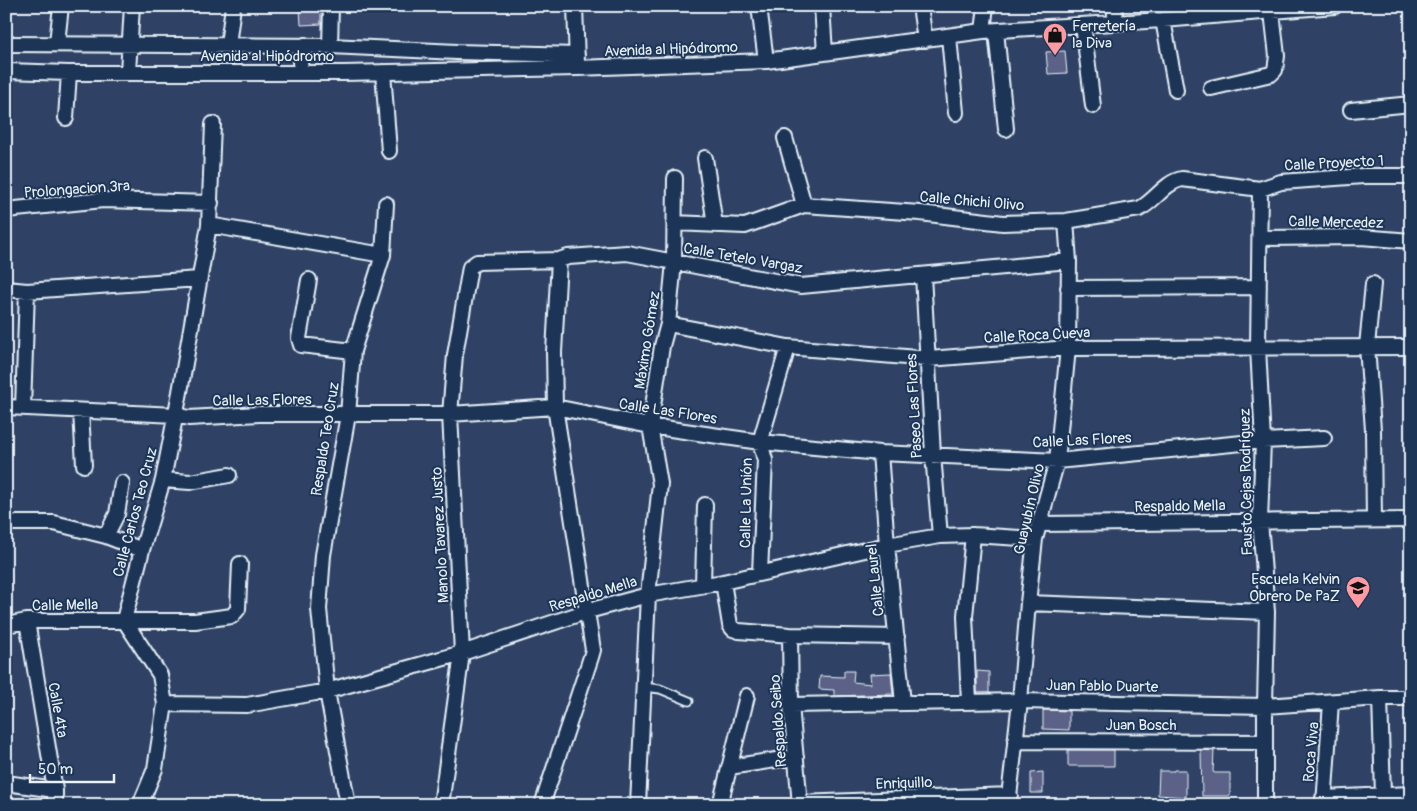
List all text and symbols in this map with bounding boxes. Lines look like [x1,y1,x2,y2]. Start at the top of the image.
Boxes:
place label: Ferretería la Diva [1072,17,1136,53]
shop icon: Ferretería la Diva [1042,22,1068,56]
street label: Avenida al Hipódromo [604,38,738,61]
street label: Avenida al Hipódromo [200,47,334,66]
street label: Calle Proyecto 1 [1284,151,1384,176]
street label: Prolongacion 3ra [23,176,131,203]
street label: Calle Chichi Olivo [919,187,1025,216]
street label: Calle Mercedez [1288,212,1384,233]
street label: Calle Tetelo Vargaz [682,239,804,278]
street label: Máximo Gómez [630,290,665,390]
street label: Calle Roca Cueva [983,323,1091,348]
street label: Paseo Las Flores [902,353,927,459]
street label: Respaldo Teo Cruz [307,381,344,497]
street label: Calle Las Flores [212,390,312,411]
street label: Calle Las Flores [617,394,719,429]
street label: Fausto Cejas Rodríguez [1236,408,1257,556]
street label: Calle Las Flores [1032,428,1132,453]
street label: Calle Carlos Teo Cruz [109,445,162,579]
street label: Calle La Unión [736,458,757,548]
street label: Guayubín Olivo [1010,462,1049,556]
street label: Manolo Tavarez Justo [427,466,454,603]
street label: Respaldo Mella [1134,496,1226,517]
street label: Calle Laurel [862,543,889,617]
place label: Escuela Kelvin Obrero De PaZ [1249,570,1340,606]
street label: Respaldo Mella [547,572,639,617]
school or university icon: Escuela Kelvin Obrero De PaZ [1345,575,1371,609]
street label: Calle Mella [32,595,98,616]
street label: Respaldo Seibo [766,674,791,768]
street label: Juan Pablo Duarte [1046,676,1159,697]
street label: Calle 4ta [43,681,72,739]
street label: Juan Bosch [1106,716,1176,735]
street label: Roca Viva [1299,721,1324,783]
scale bar [30,751,114,783]
text: 50 m [38,760,73,779]
street label: Enriquillo [875,773,933,794]

